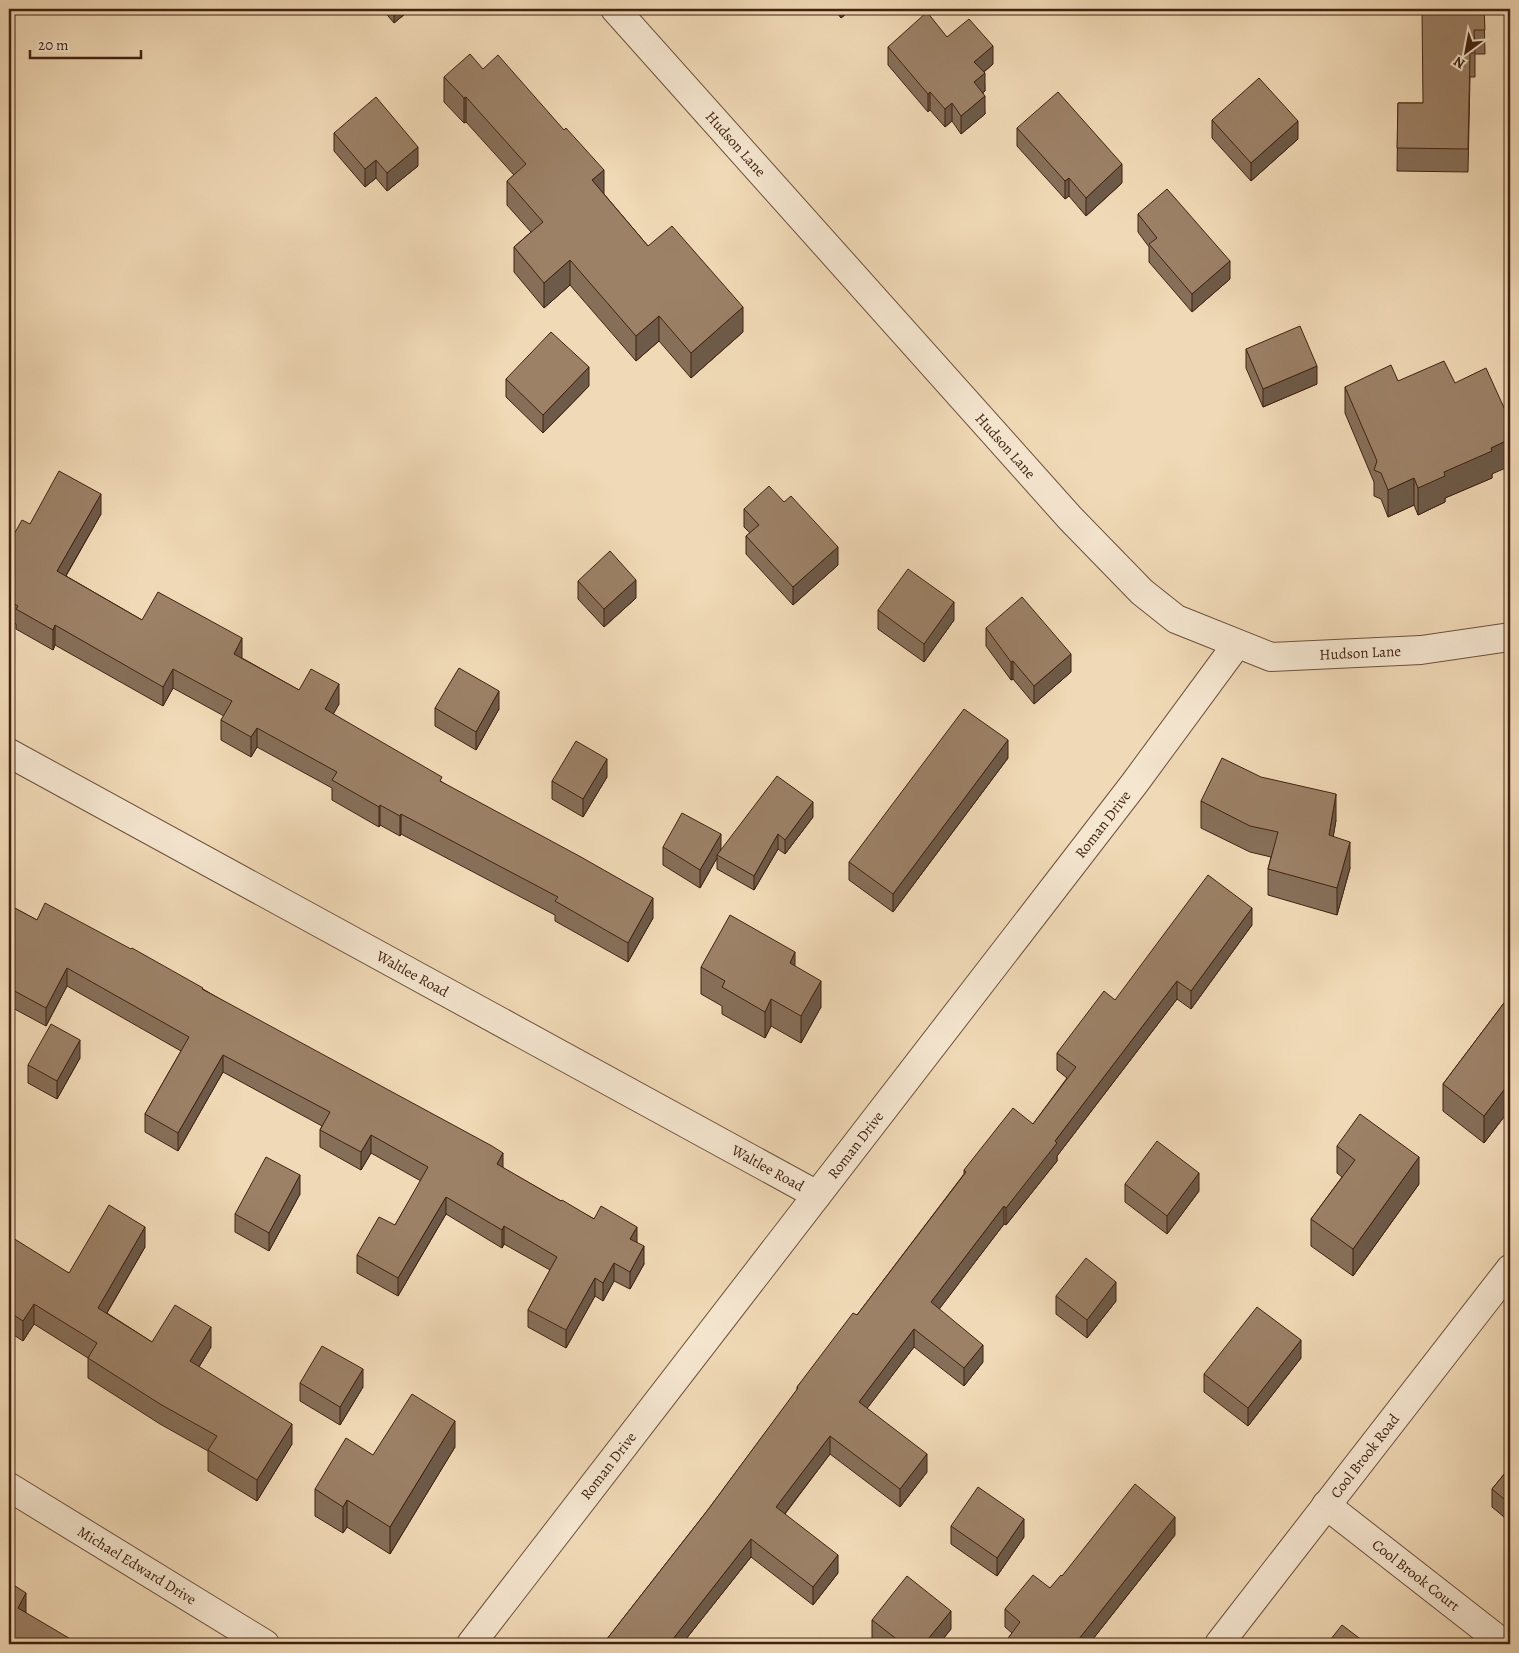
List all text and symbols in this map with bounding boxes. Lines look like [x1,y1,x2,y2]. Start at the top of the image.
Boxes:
scale bar [30,28,141,60]
north arrow [1442,28,1492,78]
text: 20 m [38,35,69,55]
text: N [1450,52,1469,73]
street label: Hudson Lane [701,107,771,181]
street label: Hudson Lane [971,409,1040,483]
street label: Hudson Lane [1319,641,1402,665]
street label: Roman Drive [1070,786,1136,862]
street label: Waltlee Road [372,945,453,1002]
street label: Roman Drive [823,1107,888,1183]
street label: Waltlee Road [727,1140,809,1196]
street label: Cool Brook Road [1326,1409,1405,1502]
street label: Roman Drive [576,1428,641,1504]
street label: Michael Edward Drive [74,1521,200,1610]
street label: Cool Brook Court [1368,1535,1464,1616]

